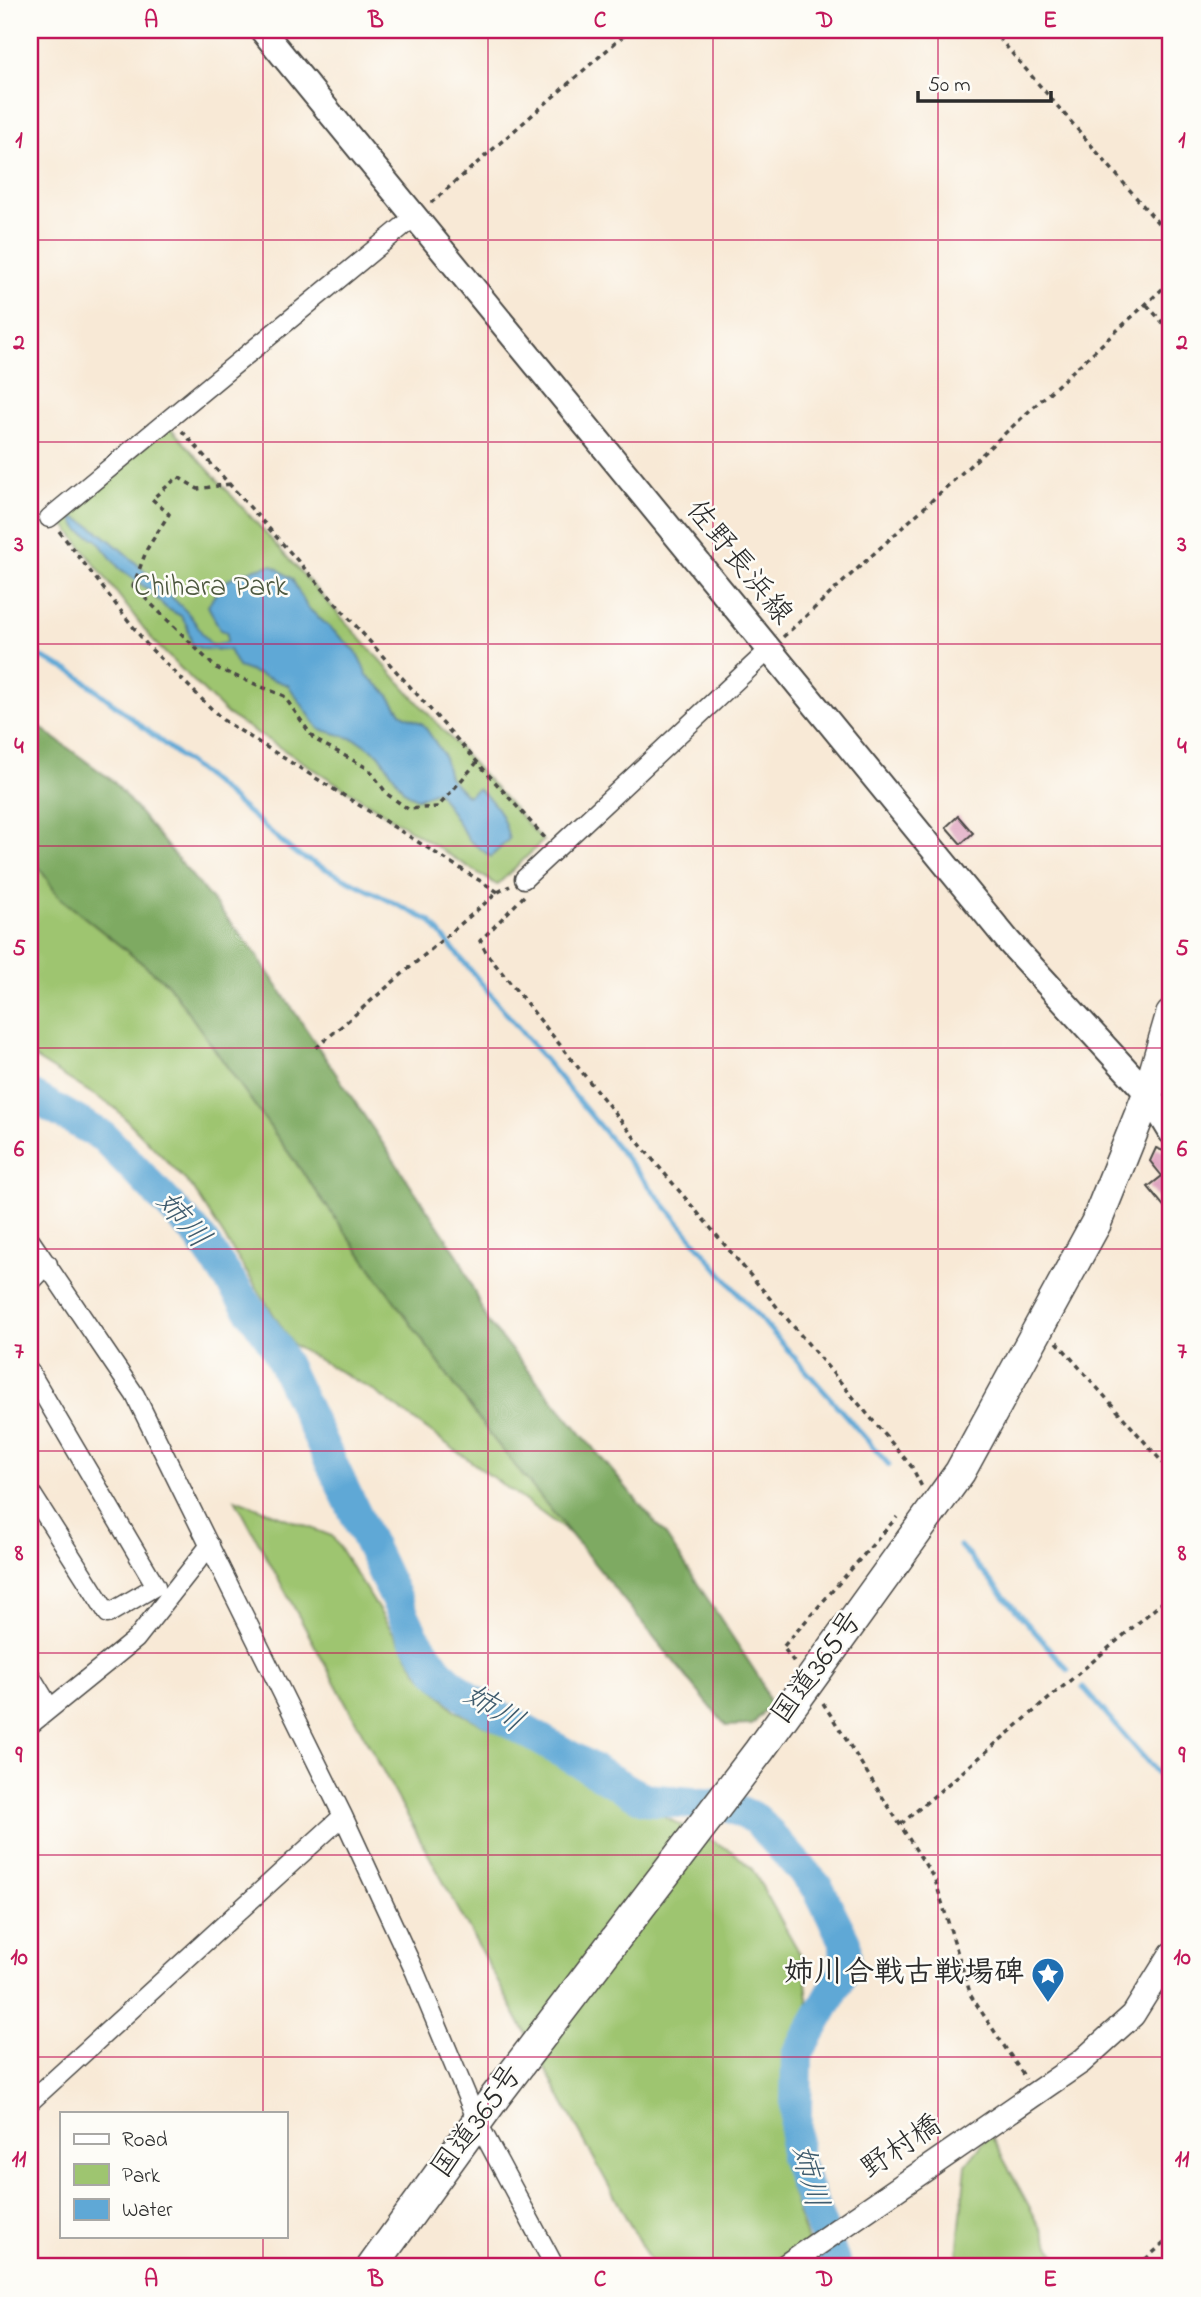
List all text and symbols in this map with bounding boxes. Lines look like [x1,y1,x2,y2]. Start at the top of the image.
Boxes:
text: A [144,5,158,38]
text: B [367,5,384,38]
text: C [594,5,607,38]
text: D [816,5,833,38]
text: E [1043,5,1057,38]
scale bar [918,60,1050,104]
text: 50 m [928,71,971,101]
text: 1 [15,125,23,158]
text: 1 [1178,125,1186,158]
text: 2 [12,327,25,360]
text: 2 [1175,327,1188,360]
street label: 佐野長浜線 [674,491,802,635]
text: 3 [13,529,24,562]
text: 3 [1176,529,1187,562]
park label: Chihara Park [134,566,289,610]
text: 4 [14,731,24,764]
text: 4 [1177,731,1187,764]
text: 5 [12,933,26,966]
text: 5 [1175,933,1189,966]
text: 6 [14,1134,25,1167]
text: 6 [1177,1134,1188,1167]
water label: 姉川 [143,1181,221,1261]
text: 7 [14,1336,24,1369]
text: 7 [1177,1336,1187,1369]
text: 8 [14,1538,24,1571]
text: 8 [1177,1538,1187,1571]
street label: 国道365号 [761,1601,875,1735]
water label: 姉川 [453,1673,533,1747]
text: 9 [15,1740,24,1773]
text: 9 [1178,1740,1187,1773]
text: 10 [10,1942,28,1975]
text: 10 [1173,1942,1191,1975]
place label: 姉川合戦古戦場碑 [784,1952,1024,1996]
place icon: 姉川合戦古戦場碑 [1029,1955,1067,2004]
street label: 国道365号 [421,2055,535,2189]
street label: 野村橋 [852,2105,952,2191]
legend [60,2112,287,2238]
text: Road [122,2126,168,2156]
water label: 姉川 [777,2140,839,2214]
text: 11 [12,2144,27,2177]
text: 11 [1175,2144,1190,2177]
text: Park [122,2162,161,2192]
text: Water [122,2196,173,2226]
text: A [144,2264,158,2297]
text: B [367,2264,384,2297]
text: C [594,2264,607,2297]
text: D [816,2264,833,2297]
text: E [1043,2264,1057,2297]

